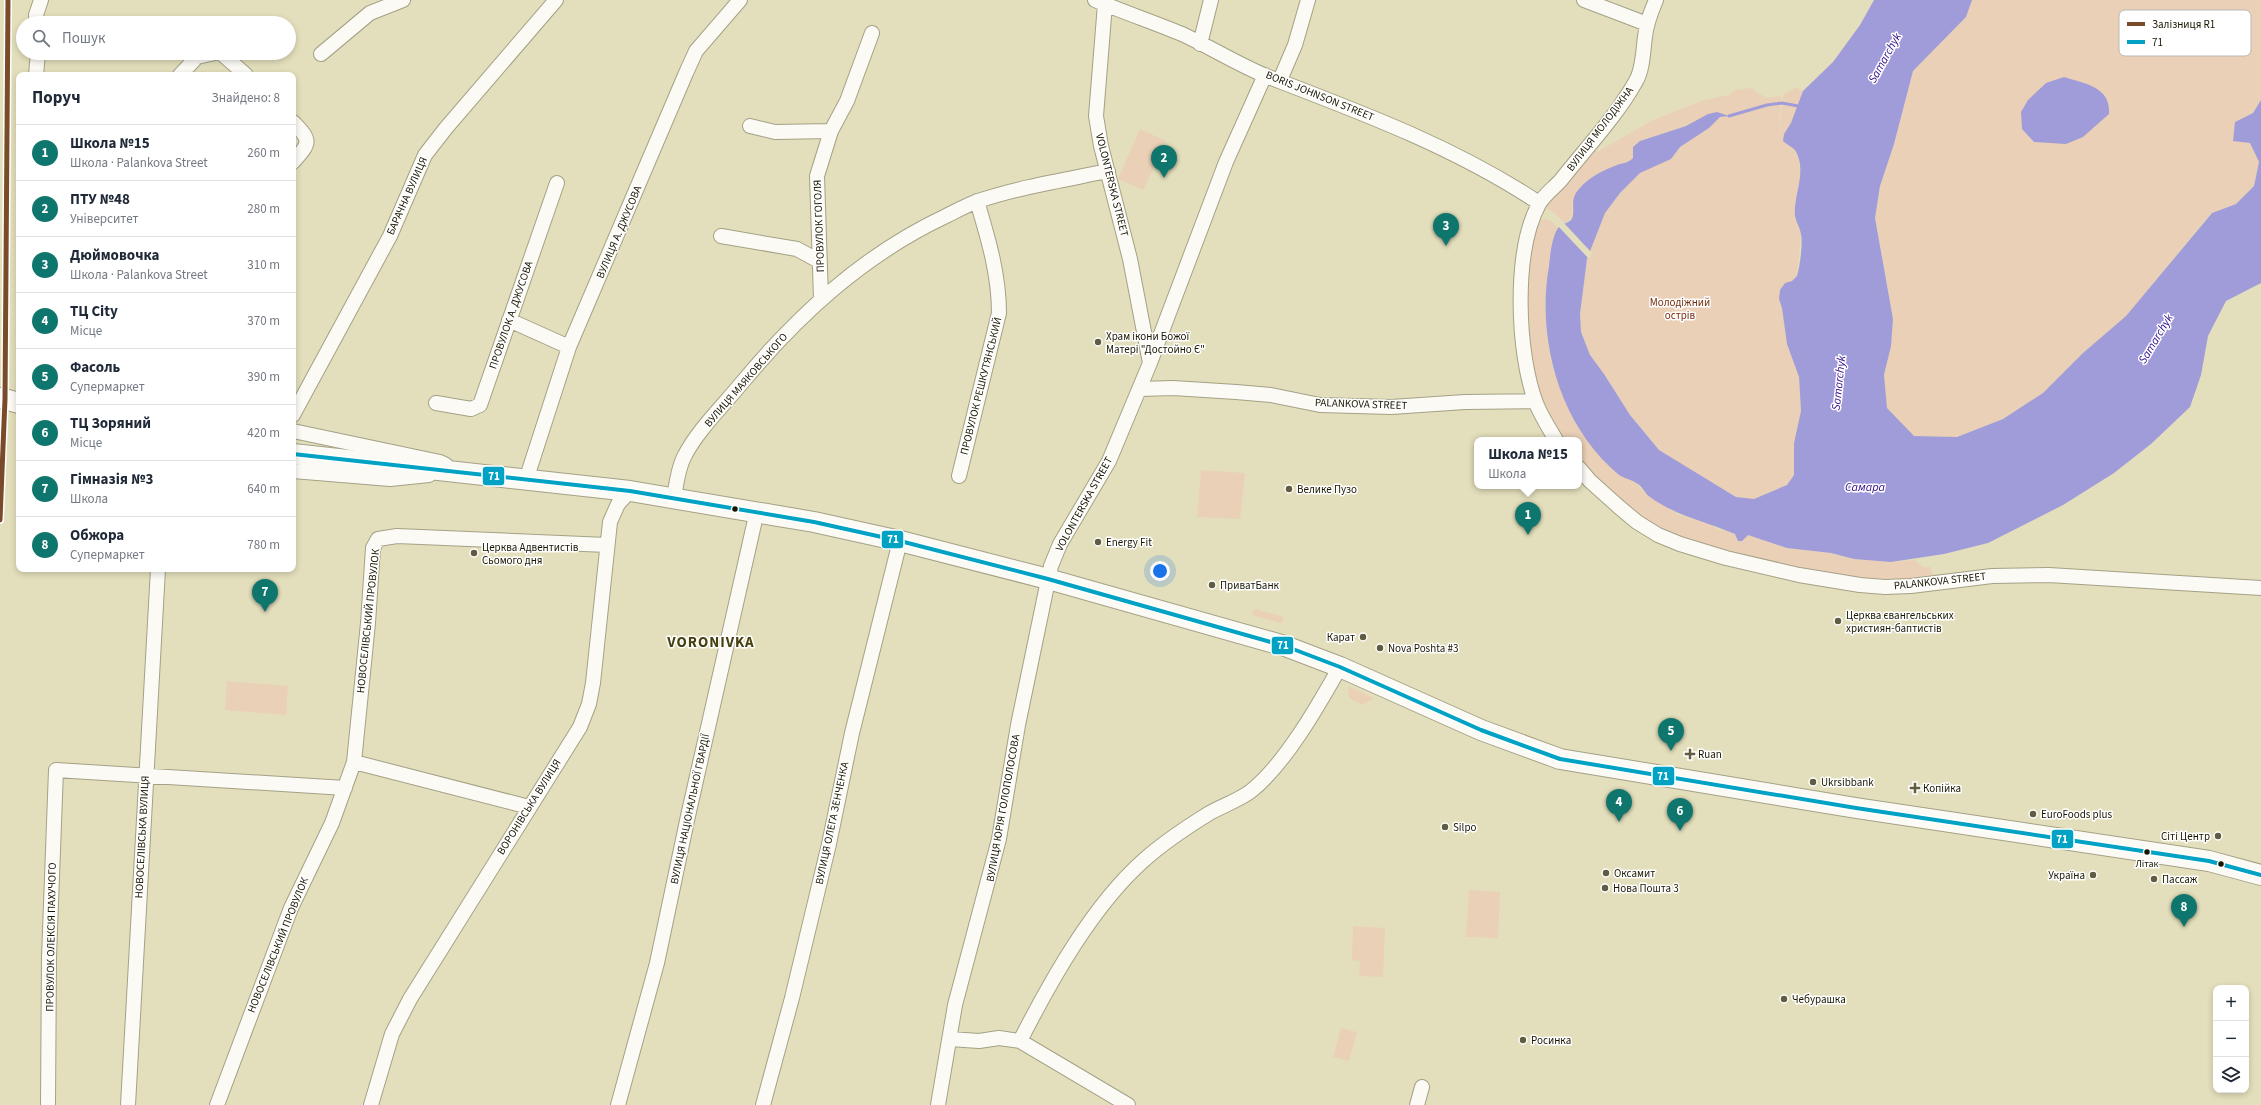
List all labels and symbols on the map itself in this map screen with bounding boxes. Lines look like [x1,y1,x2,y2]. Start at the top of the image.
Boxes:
legend [2119,10,2251,56]
text: Залізниця R1 [2152,17,2215,32]
water label: Samarchyk [1864,30,1906,86]
text: 71 [2152,35,2163,50]
street label: BORIS JOHNSON STREET [1264,67,1377,125]
street label: ВУЛИЦЯ МОЛОДІЖНА [1563,84,1637,174]
street label: VOLONTERSKA STREET [1092,132,1132,238]
pin: 2 [1151,145,1177,178]
street label: БАРАЧНА ВУЛИЦЯ [383,155,431,237]
street label: ПРОВУЛОК ГОГОЛЯ [810,179,828,273]
street label: ВУЛИЦЯ А. ДЖУСОВА [593,183,645,281]
pin: 3 [1433,213,1459,246]
street label: ПРОВУЛОК А. ДЖУСОВА [485,259,537,371]
park label: Молодіжний острів [1650,295,1710,323]
water label: Samarchyk [2135,311,2178,367]
street label: ПРОВУЛОК РЕШКУТЯНСЬКИЙ [957,316,1005,456]
place label: Храм ікони Божої Матері "Достойно Є" [1106,329,1205,357]
street label: ВУЛИЦЯ МАЯКОВСЬКОГО [701,330,791,430]
marker: Храм ікони Божої Матері "Достойно Є" [1093,337,1103,347]
water label: Samarchyk [1828,354,1850,411]
street label: PALANKOVA STREET [1315,395,1408,413]
street label: VOLONTERSKA STREET [1052,454,1116,554]
line badge: 71 [482,466,505,486]
text: 71 [488,469,500,484]
water label: Самара [1845,479,1886,496]
place label: Велике Пузо [1297,482,1357,497]
marker: Велике Пузо [1284,484,1294,494]
pin: 1 [1515,502,1541,535]
unlabelled marker [730,504,740,514]
line badge: 71 [881,530,904,549]
text: 71 [887,532,899,547]
place label: Energy Fit [1106,535,1152,550]
marker: Energy Fit [1093,537,1103,547]
place label: Церква Адвентистів Сьомого дня [482,540,579,568]
street label: НОВОСЕЛІВСЬКИЙ ПРОВУЛОК [353,548,383,694]
marker: Церква Адвентистів Сьомого дня [469,548,479,558]
your location [1150,561,1170,581]
street label: PALANKOVA STREET [1893,569,1987,593]
place label: ПриватБанк [1220,578,1280,593]
pin: 7 [252,579,278,612]
marker: ПриватБанк [1207,580,1217,590]
place label: Церква євангельських християн-баптистів [1846,608,1954,636]
marker: Церква євангельських християн-баптистів [1833,616,1843,626]
place label: Карат [1327,630,1355,645]
district label: VORONIVKA [666,632,755,653]
marker: Карат [1358,632,1368,642]
line badge: 71 [1271,636,1294,655]
text: 71 [1277,638,1289,653]
place label: Nova Poshta #3 [1388,641,1458,656]
marker: Nova Poshta #3 [1375,643,1385,653]
pin: 5 [1658,718,1684,751]
street label: ВУЛИЦЯ НАЦІОНАЛЬНОЇ ГВАРДІЇ [667,732,713,886]
street label: ВУЛИЦЯ ЮРІЯ ГОЛОПОЛОСОВА [983,733,1023,883]
place label: Ruan [1698,747,1722,762]
marker: Ruan [1685,749,1695,759]
street label: ВОРОНІВСЬКА ВУЛИЦЯ [493,756,565,858]
street label: ВУЛИЦЯ ОЛЕГА ЗЕНЧЕНКА [812,760,852,886]
line badge: 71 [1652,766,1675,786]
text: 71 [1657,769,1669,784]
street label: НОВОСЕЛІВСЬКА ВУЛИЦЯ [131,775,153,899]
place label: Ukrsibbank [1821,775,1874,790]
marker: Ukrsibbank [1808,777,1818,787]
place label: Копійка [1923,781,1961,796]
marker: Копійка [1910,783,1920,793]
pin: 4 [1606,789,1632,822]
pin: 6 [1667,798,1693,831]
place label: EuroFoods plus [2041,807,2112,822]
marker: EuroFoods plus [2028,809,2038,819]
place label: Silpo [1453,820,1476,835]
marker: Silpo [1440,822,1450,832]
line badge: 71 [2051,829,2074,849]
place label: Сіті Центр [2161,829,2210,844]
marker: Сіті Центр [2213,831,2223,841]
text: 71 [2056,832,2068,847]
marker: Літак [2142,847,2152,857]
place label: Літак [2135,857,2159,871]
unlabelled marker [2216,859,2226,869]
street label: ПРОВУЛОК ОЛЕКСІЯ ПАХУЧОГО [42,862,60,1012]
place label: Оксамит [1614,866,1655,881]
marker: Оксамит [1601,868,1611,878]
place label: Україна [2048,868,2085,883]
marker: Україна [2088,870,2098,880]
place label: Пассаж [2162,872,2198,887]
street label: НОВОСЕЛІВСЬКИЙ ПРОВУЛОК [244,874,312,1015]
marker: Пассаж [2149,874,2159,884]
place label: Нова Пошта 3 [1613,881,1679,896]
marker: Нова Пошта 3 [1600,883,1610,893]
pin: 8 [2171,894,2197,927]
place label: Чебурашка [1792,992,1846,1007]
marker: Чебурашка [1779,994,1789,1004]
place label: Росинка [1531,1033,1571,1048]
marker: Росинка [1518,1035,1528,1045]

